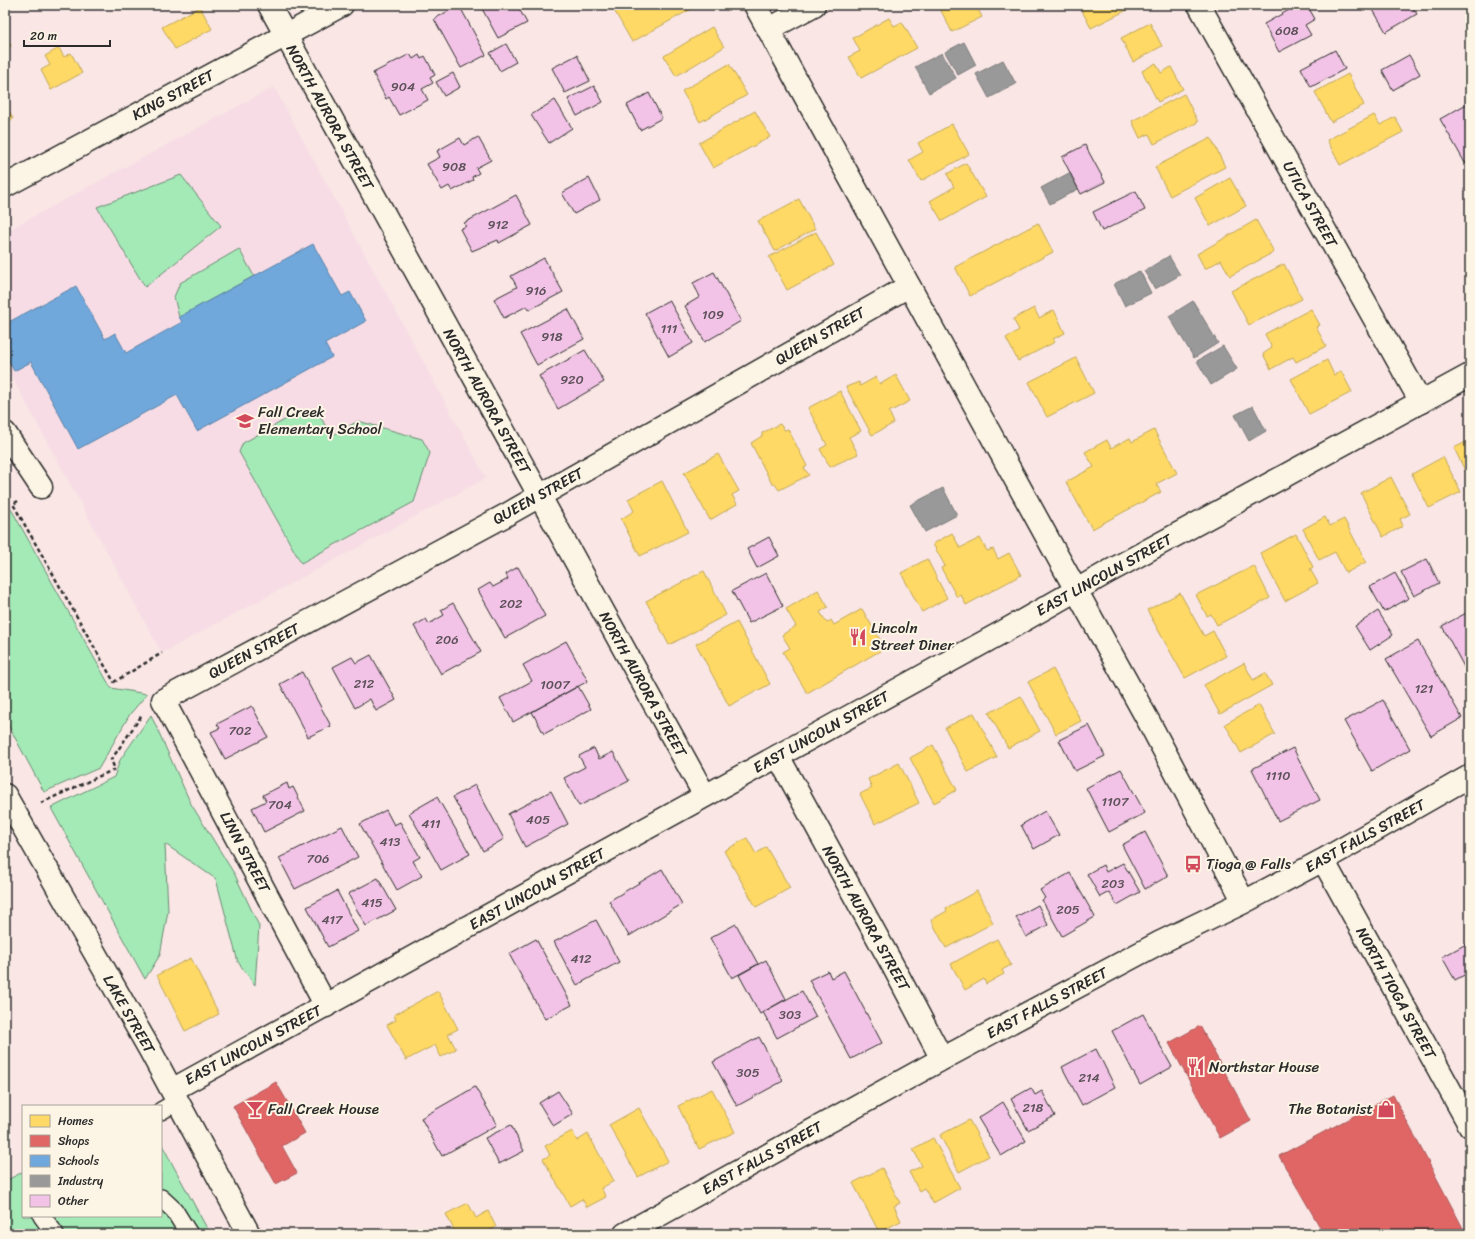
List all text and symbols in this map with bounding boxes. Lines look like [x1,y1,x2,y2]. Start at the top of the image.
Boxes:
house number: 608 [1275,19,1299,42]
scale bar [24,22,110,48]
text: 20 m [30,25,57,47]
street label: NORTH AURORA STREET [279,39,382,196]
street label: KING STREET [127,62,220,128]
house number: 904 [391,75,415,98]
house number: 908 [442,155,466,178]
street label: UTICA STREET [1275,156,1345,253]
house number: 912 [487,213,509,236]
house number: 916 [526,279,546,302]
street label: QUEEN STREET [770,299,871,372]
house number: 109 [702,303,724,326]
house number: 111 [661,317,678,340]
street label: NORTH AURORA STREET [436,323,539,480]
house number: 918 [541,325,563,348]
house number: 920 [560,368,584,391]
place label: Fall Creek Elementary School [258,399,383,442]
school or university icon: Fall Creek Elementary School [235,411,255,431]
street label: QUEEN STREET [488,460,590,532]
street label: EAST LINCOLN STREET [1031,526,1178,623]
house number: 202 [499,592,523,615]
street label: NORTH AURORA STREET [592,606,695,763]
street label: QUEEN STREET [204,615,306,686]
place label: Lincoln Street Diner [871,615,954,658]
restaurant icon: Lincoln Street Diner [848,627,868,647]
house number: 206 [435,628,459,651]
house number: 212 [354,672,375,695]
house number: 1007 [540,673,571,696]
house number: 121 [1415,677,1434,700]
street label: EAST LINCOLN STREET [748,683,895,780]
house number: 702 [228,719,252,742]
house number: 1110 [1266,764,1290,787]
house number: 1107 [1102,790,1130,813]
street label: EAST FALLS STREET [1300,791,1432,880]
house number: 704 [268,793,292,816]
street label: LINN STREET [213,807,278,899]
house number: 405 [526,808,550,831]
house number: 411 [421,812,441,835]
house number: 413 [380,830,400,853]
street label: EAST LINCOLN STREET [464,840,611,937]
street label: NORTH AURORA STREET [815,840,918,997]
house number: 706 [306,847,330,870]
place label: Tioga @ Falls [1206,851,1292,877]
bus stop icon: Tioga @ Falls [1183,854,1203,874]
house number: 203 [1102,872,1124,895]
house number: 415 [361,891,383,914]
house number: 205 [1056,898,1080,921]
house number: 417 [321,908,344,931]
street label: NORTH TIOGA STREET [1349,922,1444,1065]
house number: 412 [570,947,592,970]
street label: EAST FALLS STREET [982,959,1114,1046]
street label: LAKE STREET [96,970,163,1060]
street label: EAST LINCOLN STREET [180,997,327,1092]
house number: 303 [779,1003,801,1026]
place label: Northstar House [1209,1054,1320,1080]
restaurant icon: Northstar House [1186,1057,1206,1077]
house number: 305 [736,1061,760,1084]
house number: 214 [1078,1066,1100,1089]
place label: Fall Creek House [268,1096,379,1122]
house number: 218 [1023,1096,1044,1119]
place label: The Botanist [1288,1096,1373,1122]
bar icon: Fall Creek House [245,1099,265,1119]
shop icon: The Botanist [1376,1099,1396,1119]
legend [22,1105,162,1217]
text: Homes [58,1110,94,1132]
street label: EAST FALLS STREET [697,1113,829,1202]
text: Shops [58,1130,89,1152]
text: Schools [58,1150,99,1172]
text: Industry [57,1170,104,1192]
text: Other [58,1190,89,1212]

